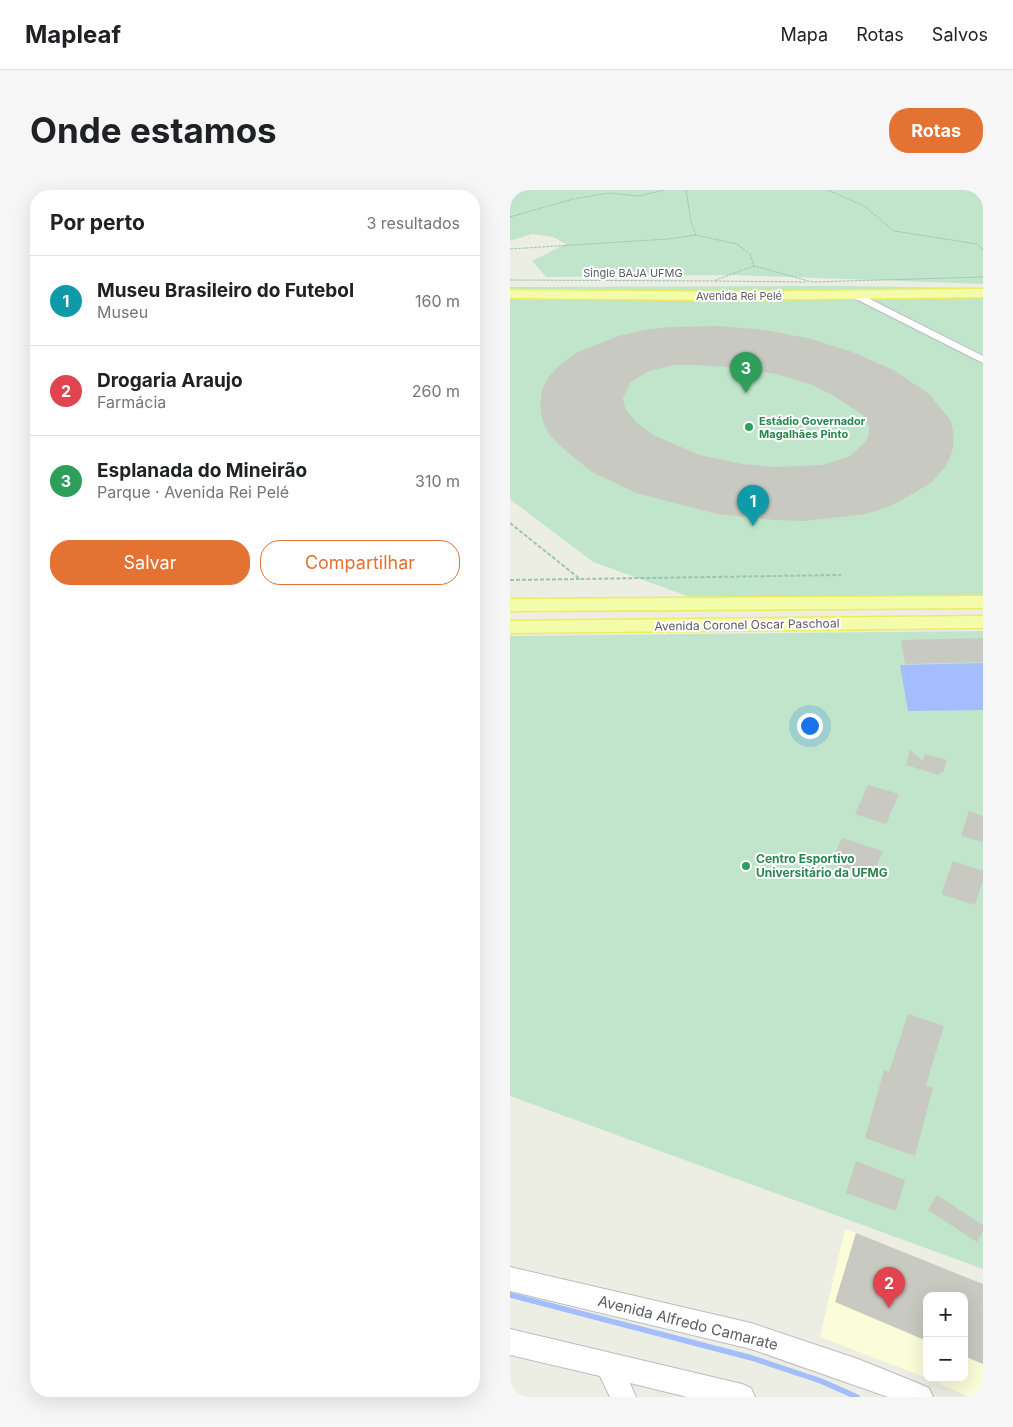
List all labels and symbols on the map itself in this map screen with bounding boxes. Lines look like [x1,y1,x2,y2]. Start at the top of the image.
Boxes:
street label: Single BAJA UFMG [583,266,683,280]
street label: Avenida Rei Pelé [696,289,782,303]
pin: 3 [730,352,762,393]
place label: Estádio Governador Magalhães Pinto [759,414,866,441]
marker: Estádio Governador Magalhães Pinto [743,421,755,433]
pin: 1 [737,485,769,526]
street label: Avenida Coronel Oscar Paschoal [654,615,840,634]
your location [797,713,823,739]
place label: Centro Esportivo Universitário da UFMG [756,851,888,880]
marker: Centro Esportivo Universitário da UFMG [740,860,752,872]
pin: 2 [873,1267,905,1308]
street label: Avenida Alfredo Camarate [596,1291,780,1354]

